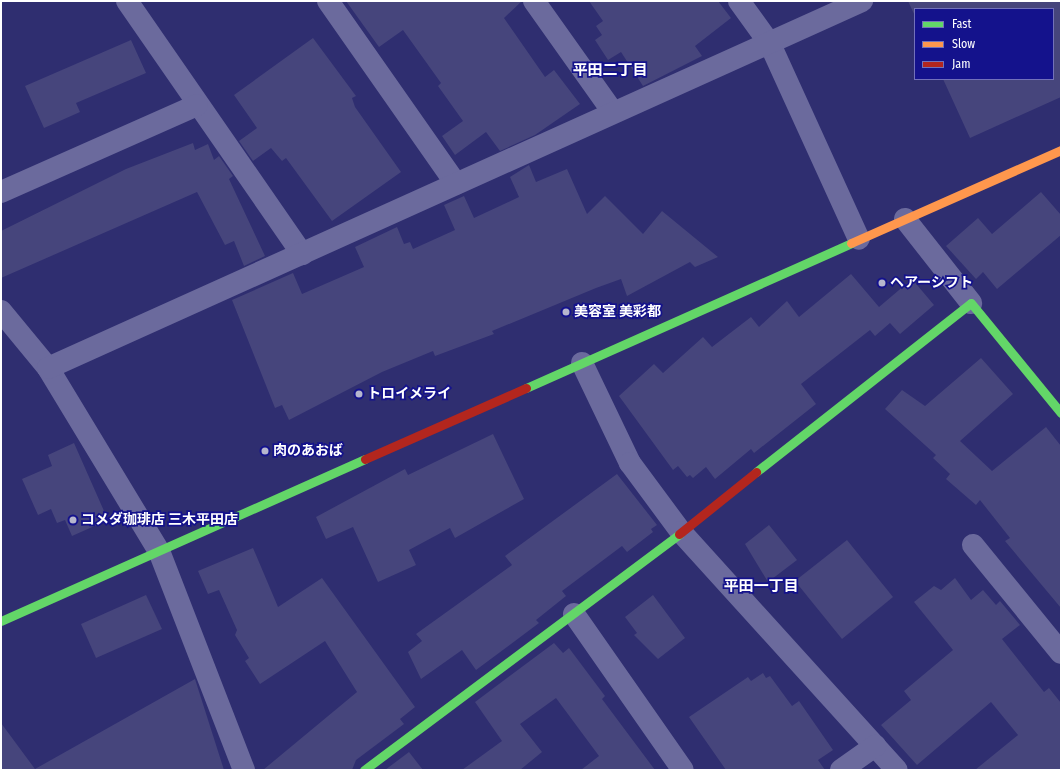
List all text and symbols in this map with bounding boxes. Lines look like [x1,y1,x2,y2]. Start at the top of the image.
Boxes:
legend [914,8,1054,80]
text: Fast [952,17,971,31]
text: Slow [952,37,975,51]
text: Jam [952,57,970,71]
district label: 平田二丁目 [573,62,647,80]
place label: ヘアーシフト [890,275,973,291]
marker: ヘアーシフト [877,278,887,288]
place label: 美容室 美彩都 [574,304,661,320]
marker: 美容室 美彩都 [561,307,571,317]
place label: トロイメライ [367,386,451,402]
marker: トロイメライ [354,389,364,399]
place label: 肉のあおば [273,443,343,459]
marker: 肉のあおば [260,446,270,456]
place label: コメダ珈琲店 三木平田店 [81,512,238,528]
marker: コメダ珈琲店 三木平田店 [68,515,78,525]
district label: 平田一丁目 [724,578,798,596]

